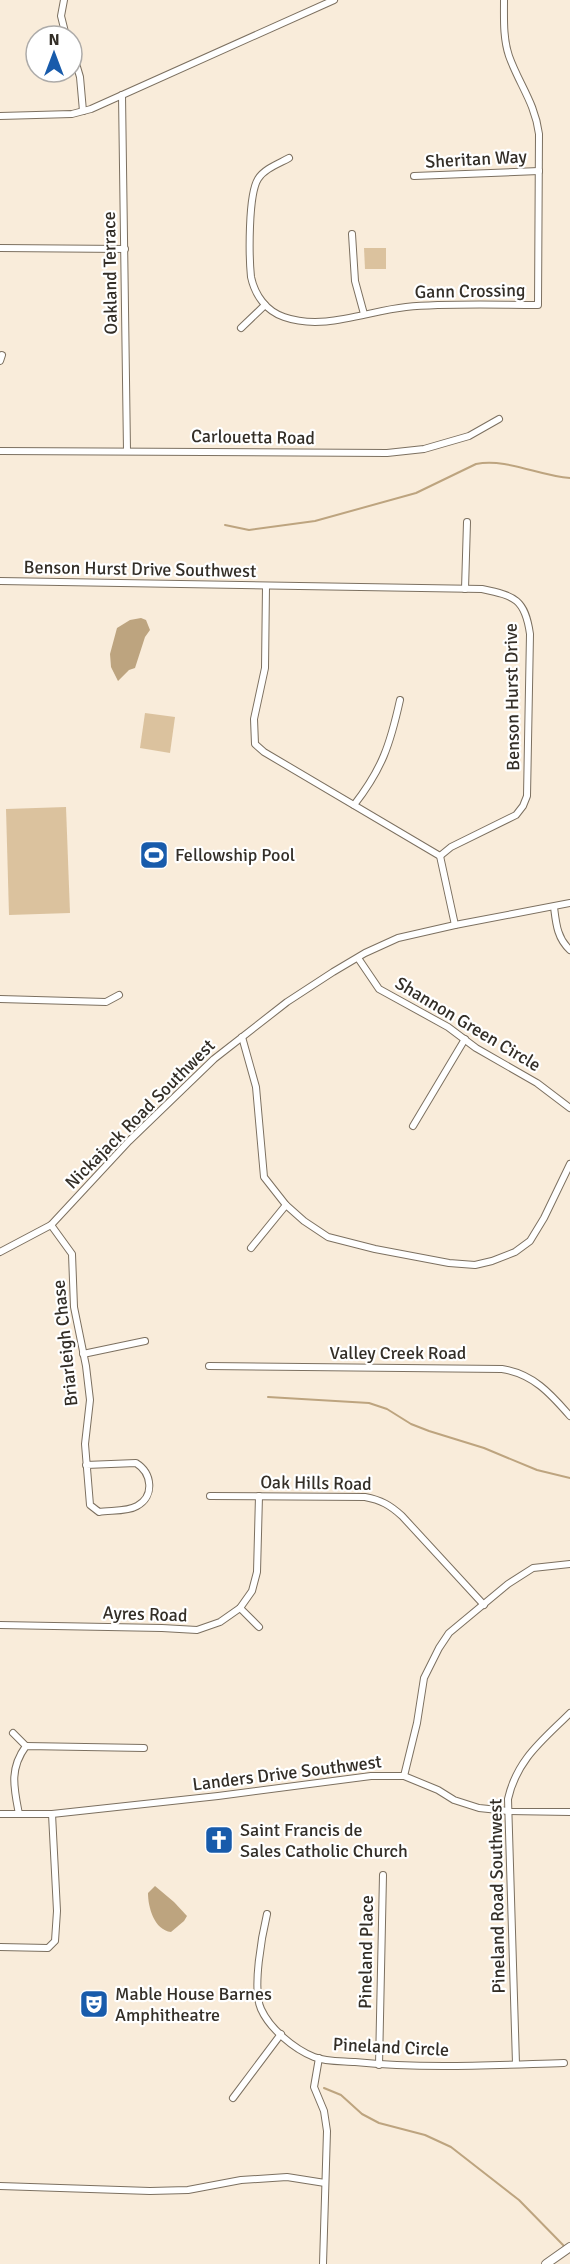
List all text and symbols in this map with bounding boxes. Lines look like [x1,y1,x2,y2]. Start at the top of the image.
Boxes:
north arrow [24,24,84,84]
text: N [48,30,60,50]
street label: Sheritan Way [425,145,528,173]
street label: Oakland Terrace [98,211,122,335]
street label: Gann Crossing [414,279,526,303]
street label: Carlouetta Road [191,425,315,449]
street label: Benson Hurst Drive Southwest [23,556,257,582]
street label: Benson Hurst Drive [500,623,524,771]
sports icon: Fellowship Pool [138,839,170,871]
place label: Fellowship Pool [175,844,295,866]
street label: Shannon Green Circle [391,972,545,1076]
street label: Nickajack Road Southwest [61,1035,219,1193]
street label: Briarleigh Chase [47,1279,83,1407]
street label: Valley Creek Road [330,1342,466,1364]
street label: Oak Hills Road [260,1471,372,1495]
street label: Ayres Road [102,1602,188,1626]
street label: Landers Drive Southwest [191,1750,383,1796]
street label: Pineland Road Southwest [484,1798,510,1994]
place label: Saint Francis de Sales Catholic Church [240,1819,408,1862]
church icon: Saint Francis de Sales Catholic Church [203,1824,235,1856]
street label: Pineland Place [354,1895,378,2009]
place label: Mable House Barnes Amphitheatre [115,1983,272,2026]
theatre icon: Mable House Barnes Amphitheatre [78,1988,110,2020]
street label: Pineland Circle [332,2033,450,2061]

